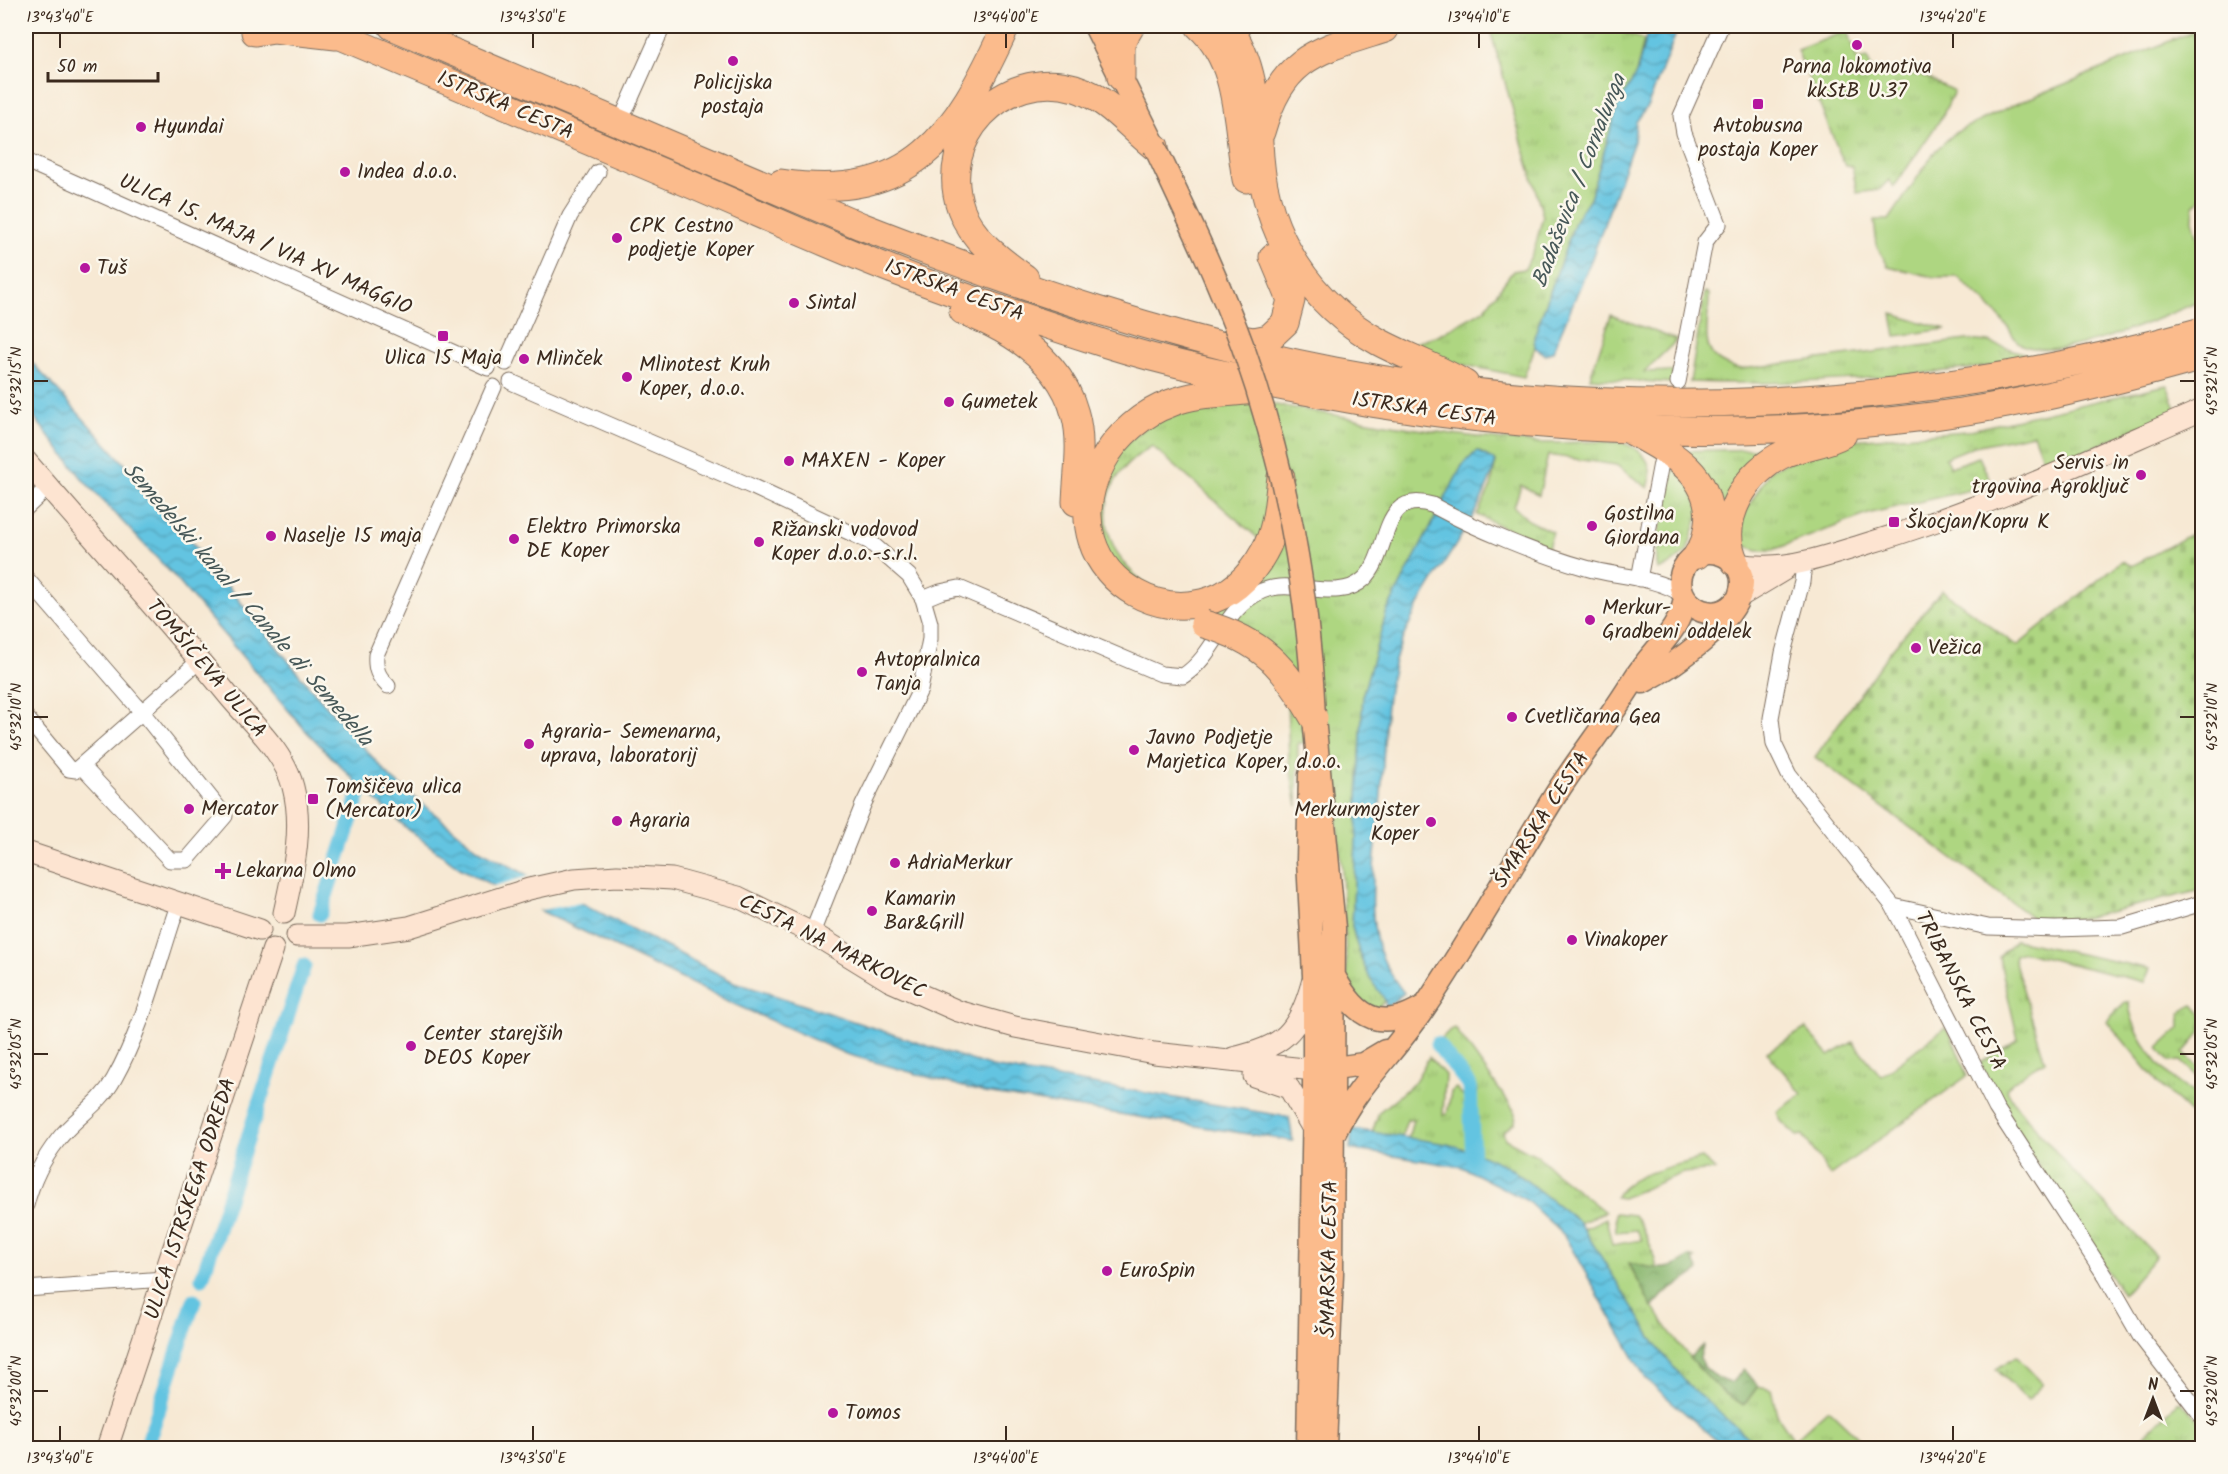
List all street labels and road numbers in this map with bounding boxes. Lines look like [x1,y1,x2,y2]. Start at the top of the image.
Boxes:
street label: ISTRSKA CESTA [431,62,579,150]
street label: ULICA 15. MAJA / VIA XV MAGGIO [113,165,417,325]
street label: ISTRSKA CESTA [880,251,1028,331]
street label: ISTRSKA CESTA [1349,384,1499,436]
street label: TOMŠIČEVA ULICA [138,592,274,746]
street label: ŠMARSKA CESTA [1485,745,1599,895]
street label: CESTA NA MARKOVEC [732,885,932,1009]
street label: TRIBANSKA CESTA [1906,905,2014,1077]
street label: ULICA ISTRSKEGA ODREDA [136,1074,246,1324]
street label: ŠMARSKA CESTA [1312,1180,1348,1338]

